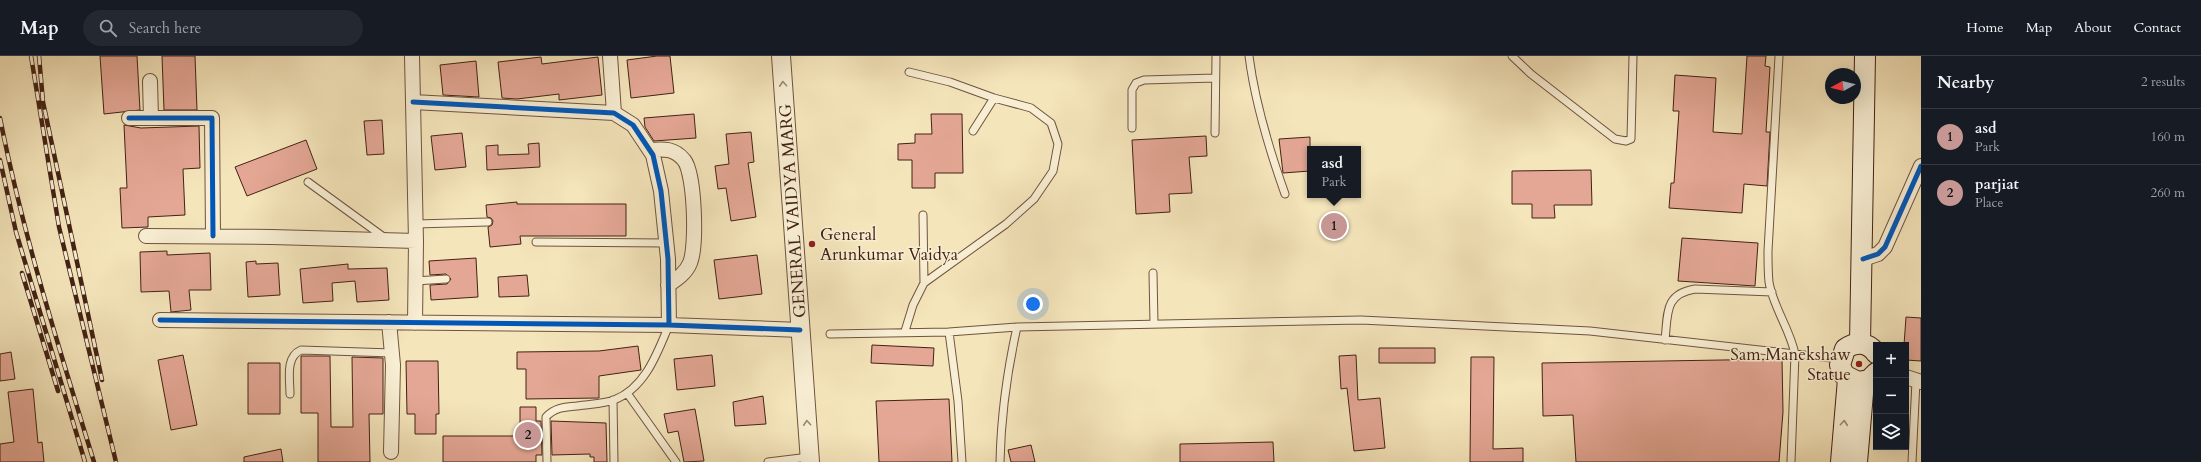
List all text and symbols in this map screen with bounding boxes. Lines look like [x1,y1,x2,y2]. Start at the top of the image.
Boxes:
search box [83,10,363,46]
text: Map [20,15,59,41]
icon: search [97,17,119,39]
text: Search here [129,18,201,38]
text: Home [1966,18,2004,37]
text: Map [2026,18,2052,37]
text: About [2074,18,2111,37]
text: Contact [2133,18,2181,37]
north arrow [1825,68,1861,104]
text: Nearby [1937,71,1994,94]
text: 2 results [2141,73,2185,91]
one-way arrow [779,81,788,87]
street label: GENERAL VAIDYA MARG [774,103,811,319]
text: asd [1975,118,1997,138]
text: 1 [1947,128,1953,146]
text: 160 m [2151,128,2185,146]
text: Park [1975,138,2000,156]
popup [1307,146,1361,198]
text: asd [1321,153,1343,173]
text: Park [1321,173,1347,191]
text: parjiat [1975,174,2019,194]
text: 2 [1947,184,1953,202]
text: 260 m [2151,184,2185,202]
text: Place [1975,194,2003,212]
pin: 1 [1321,211,1347,241]
place label: General Arunkumar Vaidya [820,223,959,266]
marker: General Arunkumar Vaidya [807,239,817,249]
your location [1023,294,1043,314]
map controls [1873,342,1909,450]
button: + [1873,342,1909,378]
place label: Sam Manekshaw Statue [1730,343,1851,386]
marker: Sam Manekshaw Statue [1854,359,1864,369]
button: − [1873,378,1909,414]
button: layers [1873,414,1909,450]
pin: 2 [515,420,541,450]
one-way arrow [803,420,812,426]
one-way arrow [1840,420,1849,426]

